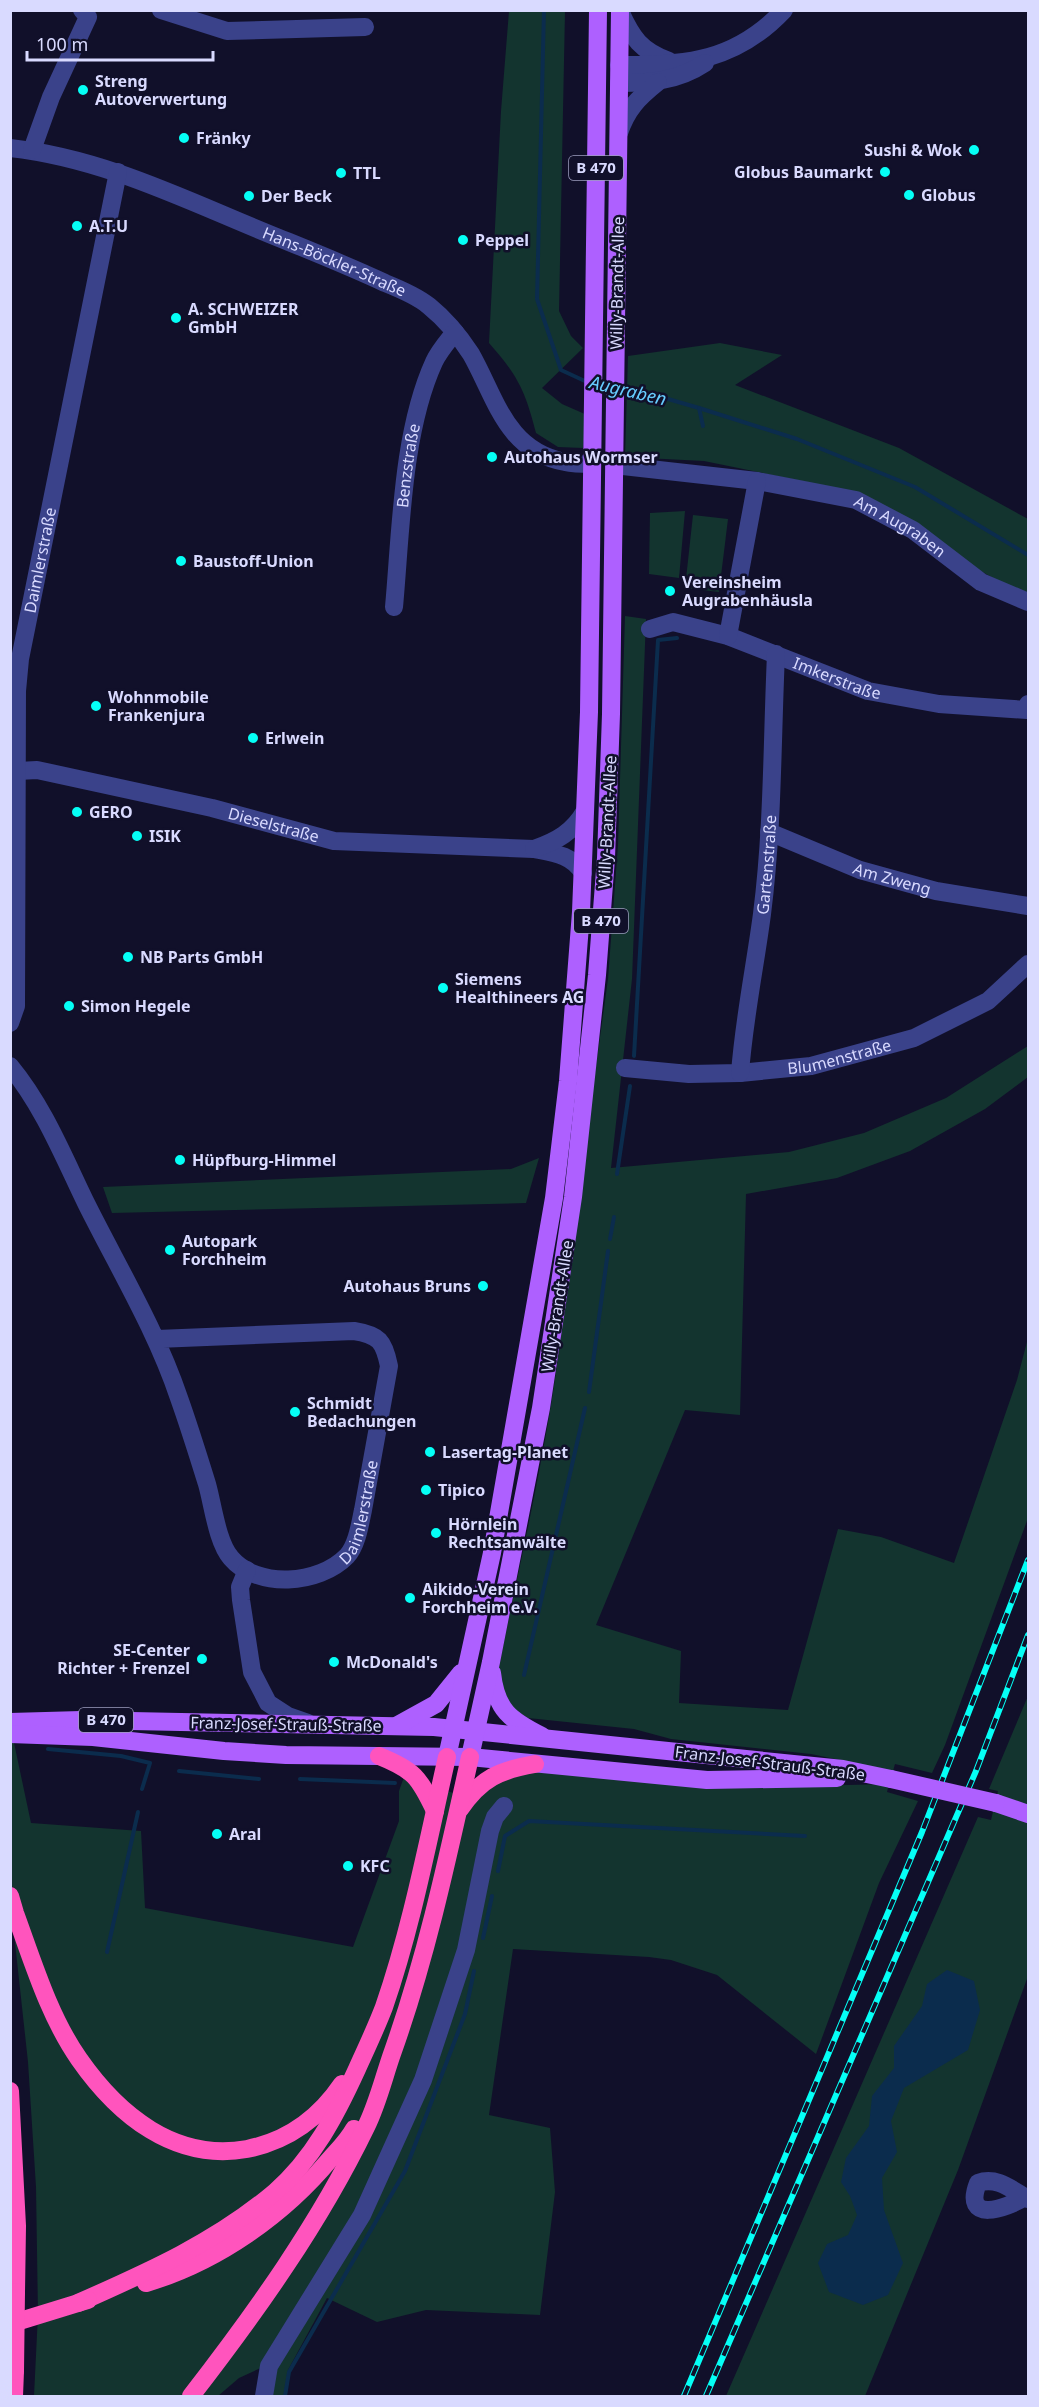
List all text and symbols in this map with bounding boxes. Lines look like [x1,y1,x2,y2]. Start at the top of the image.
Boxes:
scale bar [27,24,213,62]
text: 100 m [36,32,88,56]
place label: Streng Autoverwertung [95,70,227,110]
marker: Streng Autoverwertung [76,83,90,97]
place label: Fränky [196,127,252,149]
marker: Fränky [177,131,191,145]
place label: Sushi & Wok [864,139,962,161]
marker: Sushi & Wok [967,143,981,157]
road number: B 470 [569,156,623,180]
place label: Globus Baumarkt [734,161,873,183]
place label: TTL [353,162,381,184]
marker: Globus Baumarkt [878,165,892,179]
marker: TTL [334,166,348,180]
place label: Globus [921,184,976,206]
place label: Der Beck [261,185,332,207]
marker: Globus [902,188,916,202]
marker: Der Beck [242,189,256,203]
place label: A.T.U [89,215,128,237]
street label: Willy-Brandt-Allee [605,216,629,350]
marker: A.T.U [70,219,84,233]
street label: Hans-Böckler-Straße [259,222,410,302]
place label: Peppel [475,229,529,251]
marker: Peppel [456,233,470,247]
place label: A. SCHWEIZER GmbH [188,298,299,338]
marker: A. SCHWEIZER GmbH [169,311,183,325]
water label: Augraben [586,369,669,410]
street label: Benzstraße [391,422,425,509]
place label: Autohaus Wormser [504,446,658,468]
marker: Autohaus Wormser [485,450,499,464]
street label: Am Augraben [851,490,950,562]
street label: Daimlerstraße [19,505,61,615]
place label: Baustoff-Union [193,550,314,572]
marker: Baustoff-Union [174,554,188,568]
place label: Vereinsheim Augrabenhäusla [682,571,813,611]
marker: Vereinsheim Augrabenhäusla [663,584,677,598]
street label: Imkerstraße [790,652,883,704]
place label: Wohnmobile Frankenjura [108,686,209,726]
marker: Wohnmobile Frankenjura [89,699,103,713]
place label: Erlwein [265,727,324,749]
marker: Erlwein [246,731,260,745]
street label: Willy-Brandt-Allee [593,755,621,889]
place label: GERO [89,801,133,823]
street label: Dieselstraße [226,802,322,848]
marker: GERO [70,805,84,819]
street label: Gartenstraße [751,814,781,916]
place label: ISIK [149,825,181,847]
marker: ISIK [130,829,144,843]
street label: Am Zweng [850,857,934,900]
road number: B 470 [574,909,628,933]
place label: NB Parts GmbH [140,946,263,968]
marker: NB Parts GmbH [121,950,135,964]
place label: Siemens Healthineers AG [455,968,584,1008]
marker: Siemens Healthineers AG [436,981,450,995]
place label: Simon Hegele [81,995,191,1017]
marker: Simon Hegele [62,999,76,1013]
street label: Blumenstraße [786,1034,893,1079]
place label: Hüpfburg-Himmel [192,1149,336,1171]
marker: Hüpfburg-Himmel [173,1153,187,1167]
place label: Autopark Forchheim [182,1230,267,1270]
street label: Willy-Brandt-Allee [536,1238,578,1374]
marker: Autopark Forchheim [163,1243,177,1257]
place label: Autohaus Bruns [343,1275,471,1297]
marker: Autohaus Bruns [476,1279,490,1293]
place label: Schmidt Bedachungen [307,1392,416,1432]
marker: Schmidt Bedachungen [288,1405,302,1419]
place label: Lasertag-Planet [442,1441,568,1463]
marker: Lasertag-Planet [423,1445,437,1459]
street label: Daimlerstraße [334,1458,383,1569]
place label: Tipico [438,1479,485,1501]
marker: Tipico [419,1483,433,1497]
place label: Hörnlein Rechtsanwälte [448,1513,566,1553]
marker: Hörnlein Rechtsanwälte [429,1526,443,1540]
place label: Aikido-Verein Forchheim e.V. [422,1578,538,1618]
marker: Aikido-Verein Forchheim e.V. [403,1591,417,1605]
place label: SE-Center Richter + Frenzel [57,1639,190,1679]
place label: McDonald's [346,1651,438,1673]
marker: SE-Center Richter + Frenzel [195,1652,209,1666]
marker: McDonald's [327,1655,341,1669]
road number: B 470 [79,1708,133,1732]
street label: Franz-Josef-Strauß-Straße [190,1711,382,1737]
street label: Franz-Josef-Strauß-Straße [674,1740,866,1786]
place label: Aral [229,1823,261,1845]
marker: Aral [210,1827,224,1841]
place label: KFC [360,1855,390,1877]
marker: KFC [341,1859,355,1873]

